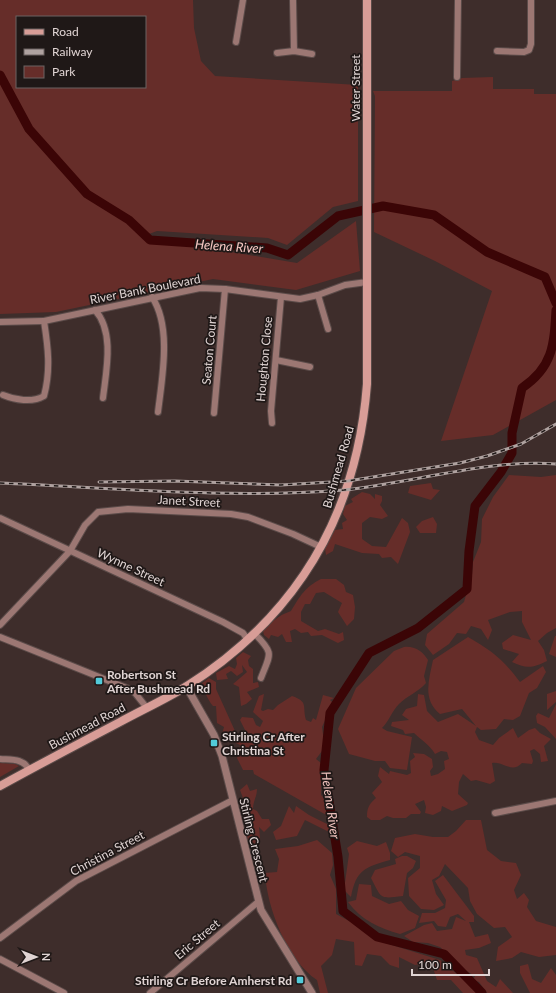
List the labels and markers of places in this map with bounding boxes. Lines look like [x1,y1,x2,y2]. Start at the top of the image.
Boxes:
place label: Robertson St After Bushmead Rd [106,667,210,696]
marker: Robertson St After Bushmead Rd [94,676,104,686]
place label: Stirling Cr After Christina St [222,729,305,758]
marker: Stirling Cr After Christina St [209,738,219,748]
place label: Stirling Cr Before Amherst Rd [135,973,292,988]
marker: Stirling Cr Before Amherst Rd [295,975,305,985]

